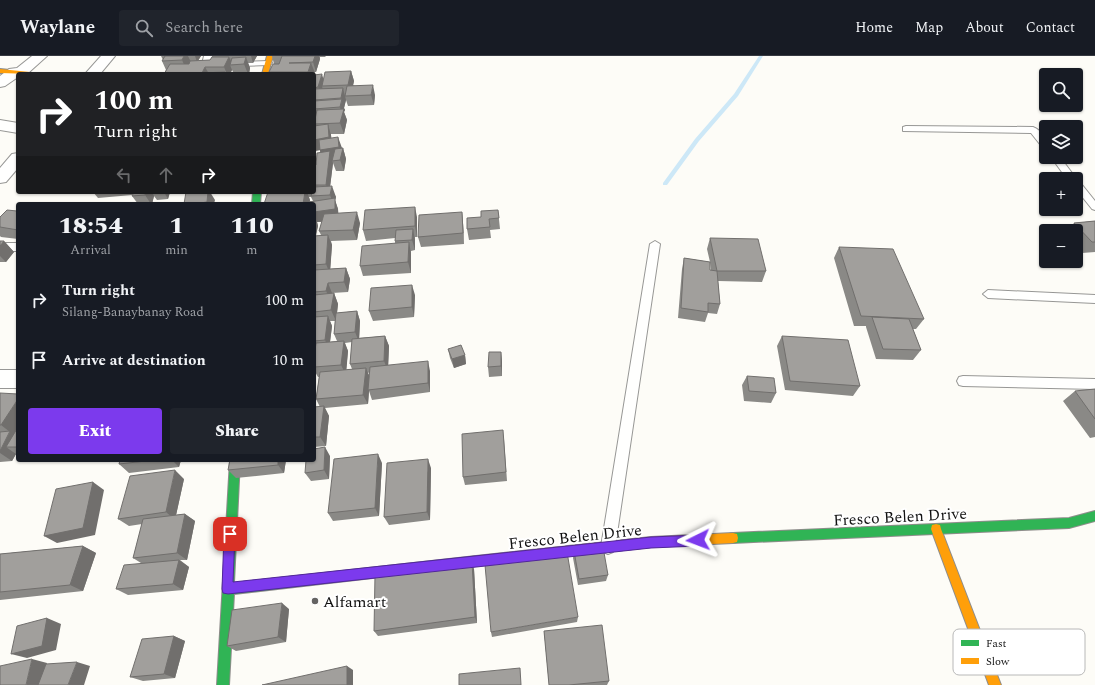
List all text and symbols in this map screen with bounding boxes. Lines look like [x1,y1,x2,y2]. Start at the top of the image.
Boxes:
search box [119,10,399,46]
text: Waylane [20,13,95,42]
text: Search here [165,16,243,39]
icon: search [133,17,155,39]
text: Home [855,17,893,38]
text: Map [915,17,943,38]
text: About [965,17,1004,38]
text: Contact [1026,17,1075,38]
map controls [1039,68,1083,268]
button: search [1039,68,1083,112]
text: 100 m [94,79,173,122]
icon: right [28,88,80,140]
text: Turn right [94,118,177,145]
button: layers [1039,120,1083,164]
icon: left [113,164,135,186]
icon: ahead [155,164,177,186]
icon: right [197,164,219,186]
button: + [1039,172,1083,216]
text: 18:54 [58,208,123,244]
text: 1 [169,208,184,244]
text: 110 [230,208,274,244]
button: − [1039,224,1083,268]
text: Arrival [70,240,111,260]
text: min [165,240,188,260]
text: m [246,240,258,260]
text: Turn right [62,279,135,302]
icon: right [28,289,50,311]
text: 100 m [265,289,304,312]
text: Silang-Banaybanay Road [62,302,204,322]
icon: arrive [28,349,50,371]
text: Arrive at destination [62,349,206,372]
text: 10 m [272,349,304,372]
button: Exit [28,408,162,454]
button: Share [170,408,304,454]
street label: Fresco Belen Drive [832,502,968,532]
pin [213,517,247,551]
street label: Fresco Belen Drive [507,518,643,556]
position arrow [677,519,719,561]
icon: arrive [219,523,241,545]
place label: Alfamart [323,590,387,614]
marker: Alfamart [310,596,320,606]
legend [953,629,1085,675]
text: Fast [986,635,1007,652]
text: Slow [986,653,1010,670]

